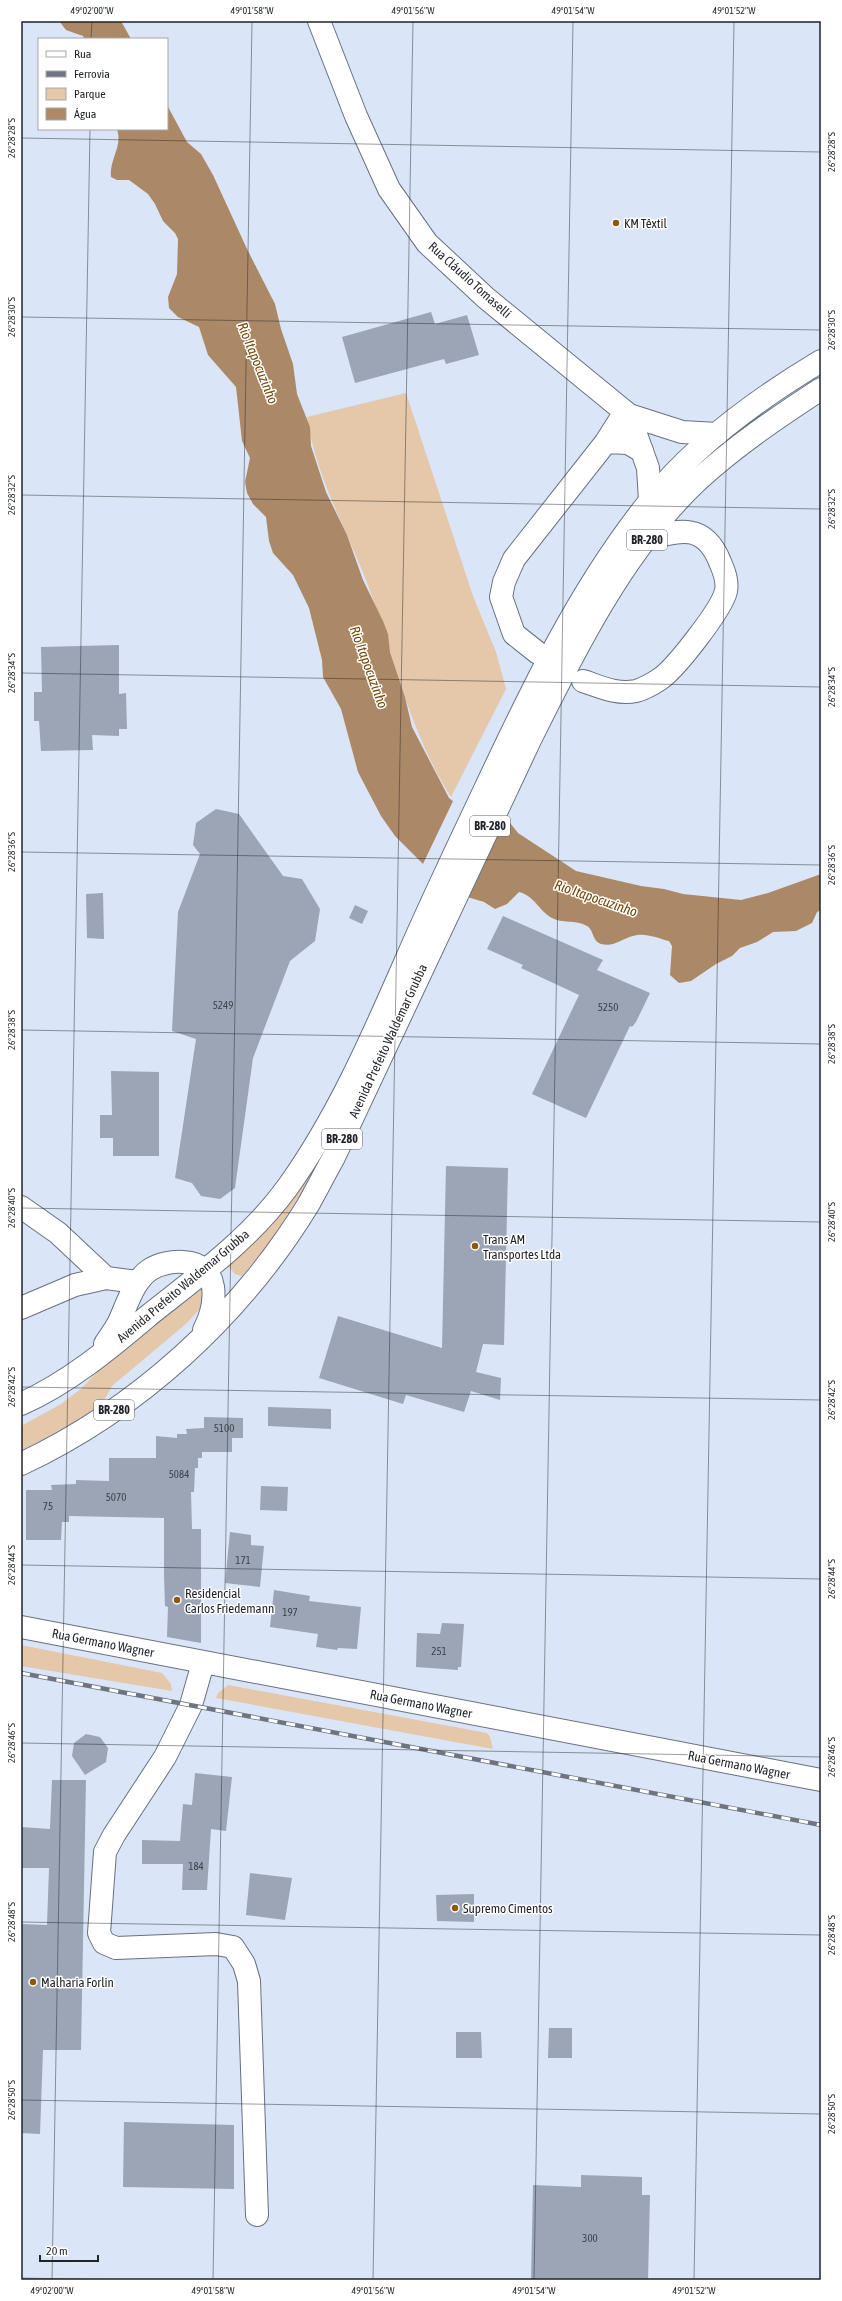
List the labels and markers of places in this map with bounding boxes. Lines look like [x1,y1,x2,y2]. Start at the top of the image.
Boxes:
place label: KM Têxtil [624,216,668,231]
marker: KM Têxtil [611,218,621,228]
place label: Trans AM Transportes Ltda [483,1232,561,1262]
marker: Trans AM Transportes Ltda [470,1241,480,1251]
place label: Residencial Carlos Friedemann [185,1586,274,1616]
marker: Residencial Carlos Friedemann [172,1595,182,1605]
place label: Supremo Cimentos [463,1901,553,1916]
marker: Supremo Cimentos [450,1903,460,1913]
place label: Malharia Forlin [41,1975,114,1990]
marker: Malharia Forlin [28,1977,38,1987]

